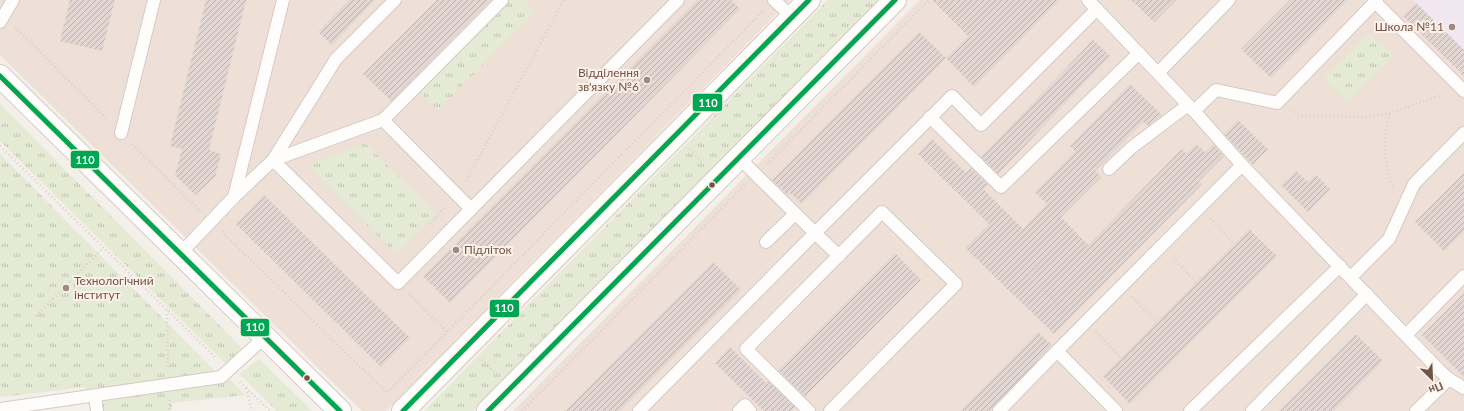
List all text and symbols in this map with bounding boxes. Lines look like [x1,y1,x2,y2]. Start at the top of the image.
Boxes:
place label: Школа №11 [1375,19,1444,34]
marker: Школа №11 [1447,22,1457,32]
place label: Відділення зв'язку №6 [578,65,639,94]
marker: Відділення зв'язку №6 [642,75,652,85]
line badge: 110 [692,93,723,112]
text: 110 [698,96,718,109]
line badge: 110 [70,150,100,169]
text: 110 [75,153,95,166]
unlabelled marker [707,180,717,190]
place label: Підліток [464,242,513,257]
marker: Підліток [451,245,461,255]
place label: Технологічний інститут [74,273,154,302]
marker: Технологічний інститут [61,283,71,293]
line badge: 110 [489,299,520,318]
text: 110 [494,301,514,314]
line badge: 110 [240,318,270,337]
text: 110 [245,320,265,333]
north arrow [1412,359,1452,399]
unlabelled marker [302,373,312,383]
text: Пн [1427,380,1445,397]

